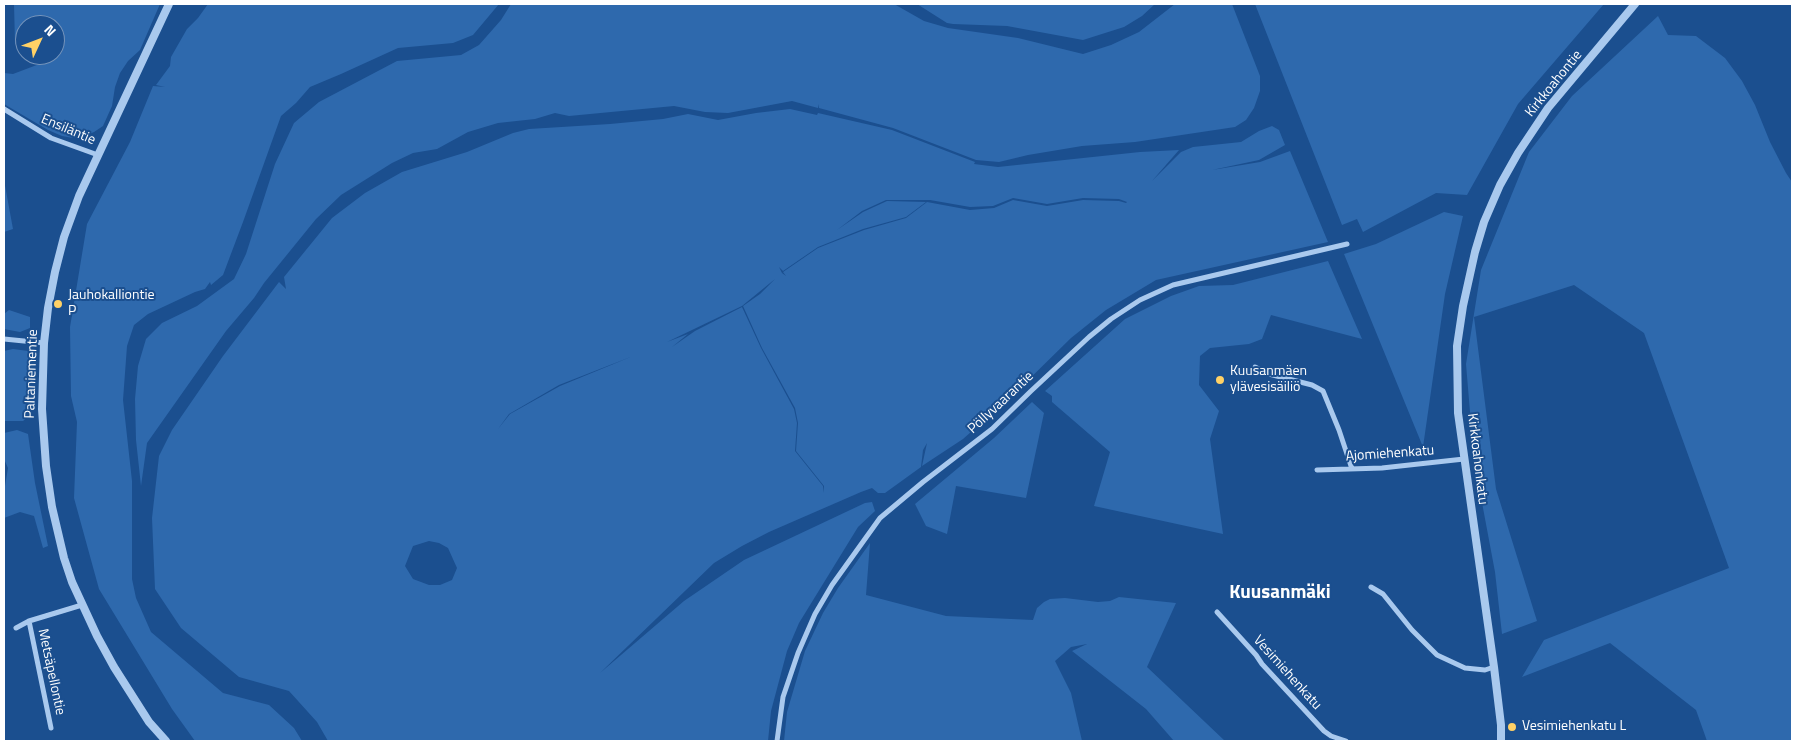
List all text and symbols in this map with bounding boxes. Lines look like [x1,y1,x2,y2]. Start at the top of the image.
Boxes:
north arrow [15,15,65,65]
text: N [40,19,62,41]
street label: Kirkkoahontie [1522,47,1586,121]
street label: Ensiläntie [38,111,98,149]
place label: Jauhokalliontie P [68,288,155,321]
marker: Jauhokalliontie P [52,298,64,310]
street label: Paltaniementie [22,329,42,419]
place label: Kuusanmäen ylävesisäiliö [1230,364,1307,397]
street label: Pöllyvaarantie [965,368,1037,438]
marker: Kuusanmäen ylävesisäiliö [1214,374,1226,386]
street label: Kirkkoahonkatu [1463,412,1491,506]
street label: Ajomiehenkatu [1345,443,1435,465]
district label: Kuusanmäki [1229,582,1331,604]
street label: Metsäpellontie [34,627,68,717]
street label: Vesimiehenkatu [1249,632,1325,714]
place label: Vesimiehenkatu L [1522,719,1626,735]
marker: Vesimiehenkatu L [1506,721,1518,733]

